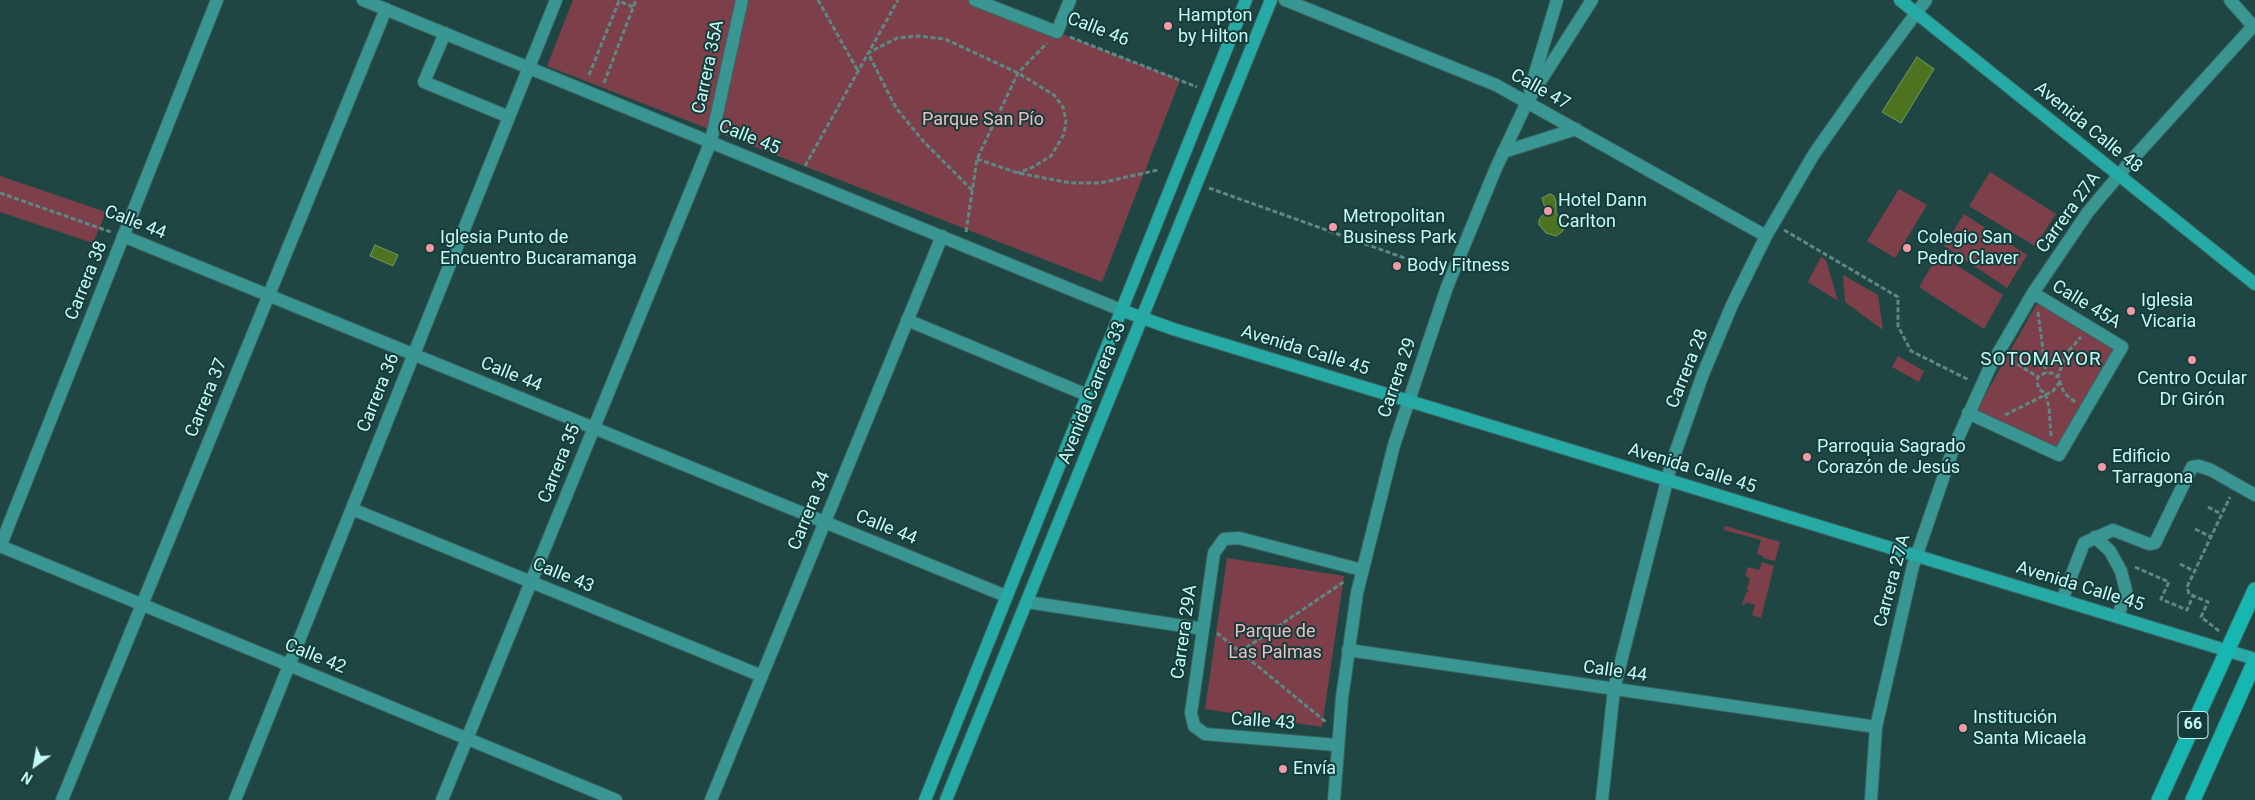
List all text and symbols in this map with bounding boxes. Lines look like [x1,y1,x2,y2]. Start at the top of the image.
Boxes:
place label: Hampton by Hilton [1178,5,1252,48]
street label: Calle 46 [1064,8,1132,52]
street label: Carrera 35A [689,18,729,116]
marker: Hampton by Hilton [1162,20,1174,32]
street label: Calle 47 [1507,65,1573,115]
street label: Avenida Calle 48 [2030,78,2146,178]
park label: Parque San Pío [922,109,1044,131]
street label: Calle 45 [715,116,783,160]
street label: Carrera 27A [2032,168,2106,258]
place label: Hotel Dann Carlton [1558,190,1647,232]
street label: Calle 44 [101,201,169,245]
marker: Hotel Dann Carlton [1542,205,1554,217]
place label: Metropolitan Business Park [1343,206,1457,248]
marker: Metropolitan Business Park [1327,221,1339,233]
place label: Iglesia Punto de Encuentro Bucaramanga [440,227,637,270]
place label: Colegio San Pedro Claver [1917,227,2019,270]
street label: Carrera 38 [61,238,113,324]
marker: Iglesia Punto de Encuentro Bucaramanga [424,242,436,254]
marker: Colegio San Pedro Claver [1901,242,1913,254]
place label: Body Fitness [1407,255,1510,277]
marker: Body Fitness [1391,260,1403,272]
street label: Calle 45A [2048,276,2124,334]
place label: Iglesia Vicaria [2141,290,2196,332]
marker: Iglesia Vicaria [2125,305,2137,317]
street label: Avenida Carrera 33 [1055,319,1131,467]
street label: Avenida Calle 45 [1238,321,1372,381]
street label: Carrera 28 [1662,326,1714,412]
street label: Carrera 29 [1374,335,1422,421]
district label: SOTOMAYOR [1979,349,2103,371]
street label: Carrera 36 [353,350,405,436]
street label: Calle 44 [477,353,545,397]
marker: Centro Ocular Dr Girón [2186,354,2198,366]
street label: Carrera 37 [181,355,233,441]
place label: Centro Ocular Dr Girón [2137,368,2247,410]
street label: Carrera 35 [534,421,586,507]
place label: Parroquia Sagrado Corazón de Jesús [1817,436,1966,478]
street label: Avenida Calle 45 [1625,439,1759,499]
place label: Edificio Tarragona [2112,446,2193,488]
marker: Parroquia Sagrado Corazón de Jesús [1801,451,1813,463]
marker: Edificio Tarragona [2096,461,2108,473]
street label: Carrera 34 [784,468,836,554]
street label: Calle 44 [852,506,920,550]
street label: Carrera 27A [1870,532,1916,630]
street label: Calle 43 [529,554,597,598]
street label: Avenida Calle 45 [2013,557,2147,617]
street label: Carrera 29A [1168,583,1202,681]
park label: Parque de Las Palmas [1228,621,1322,664]
street label: Calle 42 [281,635,349,679]
street label: Calle 44 [1582,657,1648,687]
place label: Institución Santa Micaela [1973,707,2087,750]
street label: Calle 43 [1230,709,1296,735]
road number: 66 [2178,712,2208,738]
marker: Institución Santa Micaela [1957,722,1969,734]
north arrow [10,740,60,790]
place label: Envía [1293,758,1336,780]
marker: Envía [1277,763,1289,775]
text: N [19,768,35,787]

